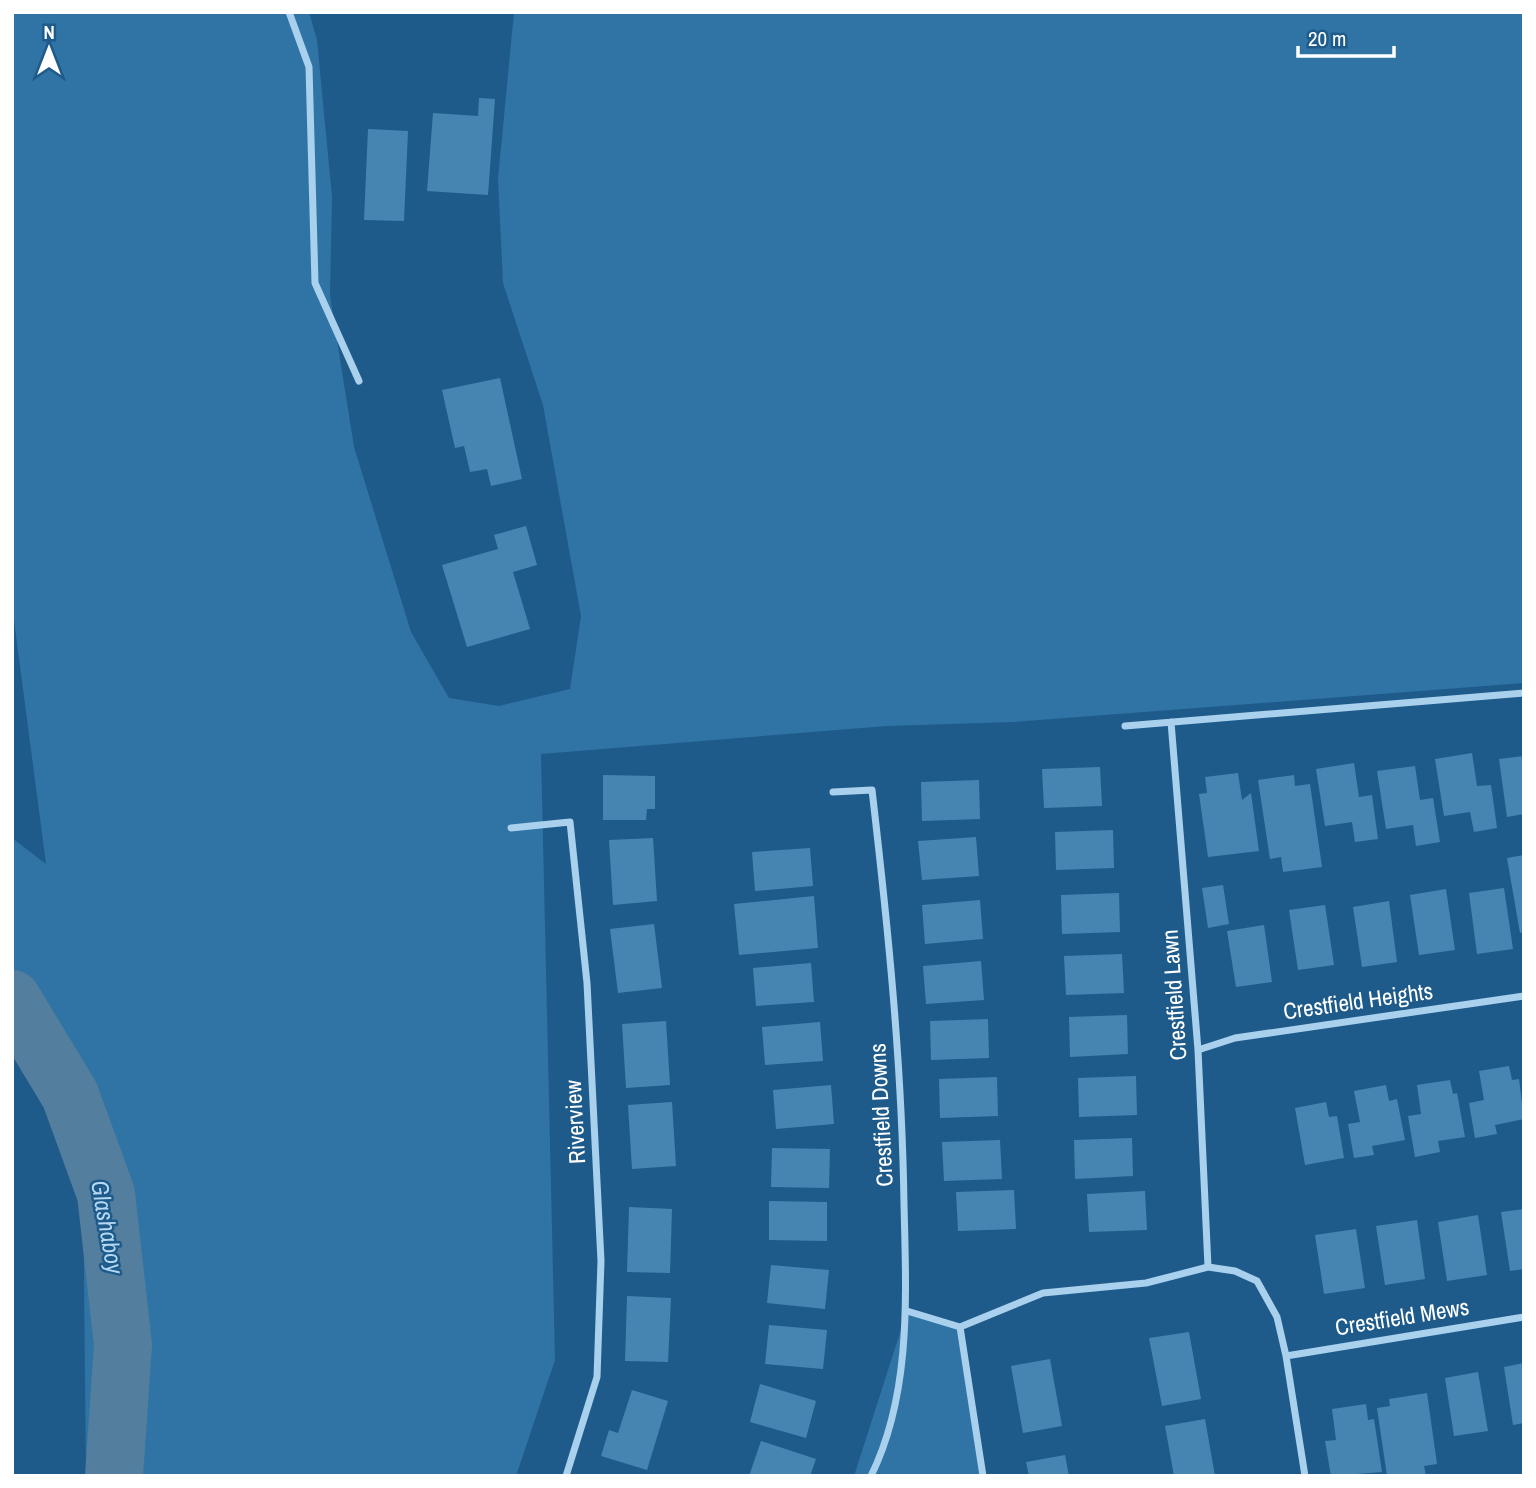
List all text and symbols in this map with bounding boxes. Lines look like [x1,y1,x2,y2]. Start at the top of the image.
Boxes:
north arrow [14,14,84,84]
scale bar [1298,14,1394,58]
text: N [43,19,55,45]
text: 20 m [1308,24,1346,53]
street label: Crestfield Lawn [1153,929,1194,1061]
street label: Crestfield Heights [1281,975,1435,1026]
street label: Crestfield Downs [861,1043,900,1188]
street label: Riverview [557,1079,592,1165]
water label: Glashaboy [84,1178,132,1277]
street label: Crestfield Mews [1333,1291,1471,1342]

